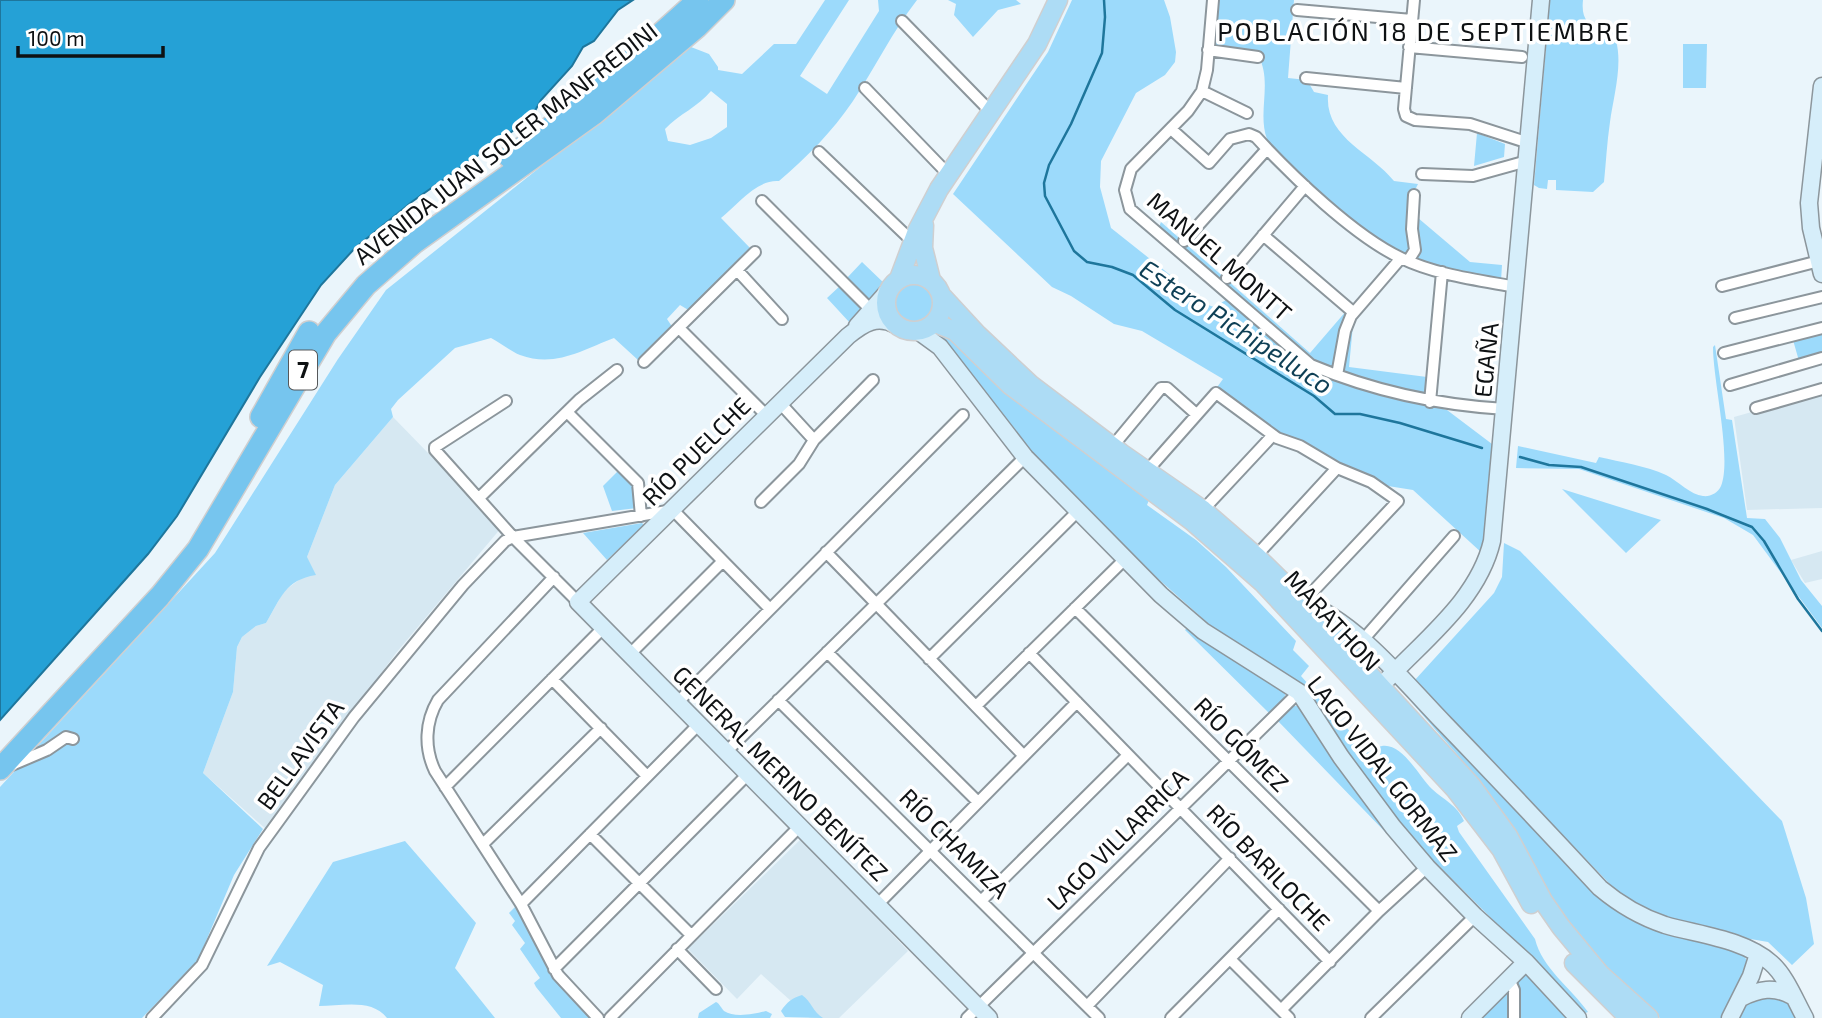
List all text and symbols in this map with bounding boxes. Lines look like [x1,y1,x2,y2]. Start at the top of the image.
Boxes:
scale bar [18,14,163,58]
street label: AVENIDA JUAN SOLER MANFREDINI [348,15,662,270]
district label: POBLACIÓN 18 DE SEPTIEMBRE [1217,15,1631,46]
text: 100 m [28,25,85,50]
street label: MANUEL MONTT [1142,185,1298,326]
water label: Estero Pichipelluco [1135,252,1339,400]
street label: EGAÑA [1467,321,1504,399]
road number: 7 [289,350,317,390]
street label: RÍO PUELCHE [636,391,756,511]
street label: MARATHON [1279,564,1387,676]
street label: GENERAL MERINO BENÍTEZ [668,659,895,886]
street label: LAGO VIDAL GORMAZ [1302,670,1465,867]
street label: RÍO GÓMEZ [1189,691,1295,797]
street label: BELLAVISTA [250,693,349,815]
street label: LAGO VILLARRICA [1040,762,1194,916]
street label: RÍO CHAMIZA [894,782,1016,904]
street label: RÍO BARILOCHE [1201,798,1337,936]

